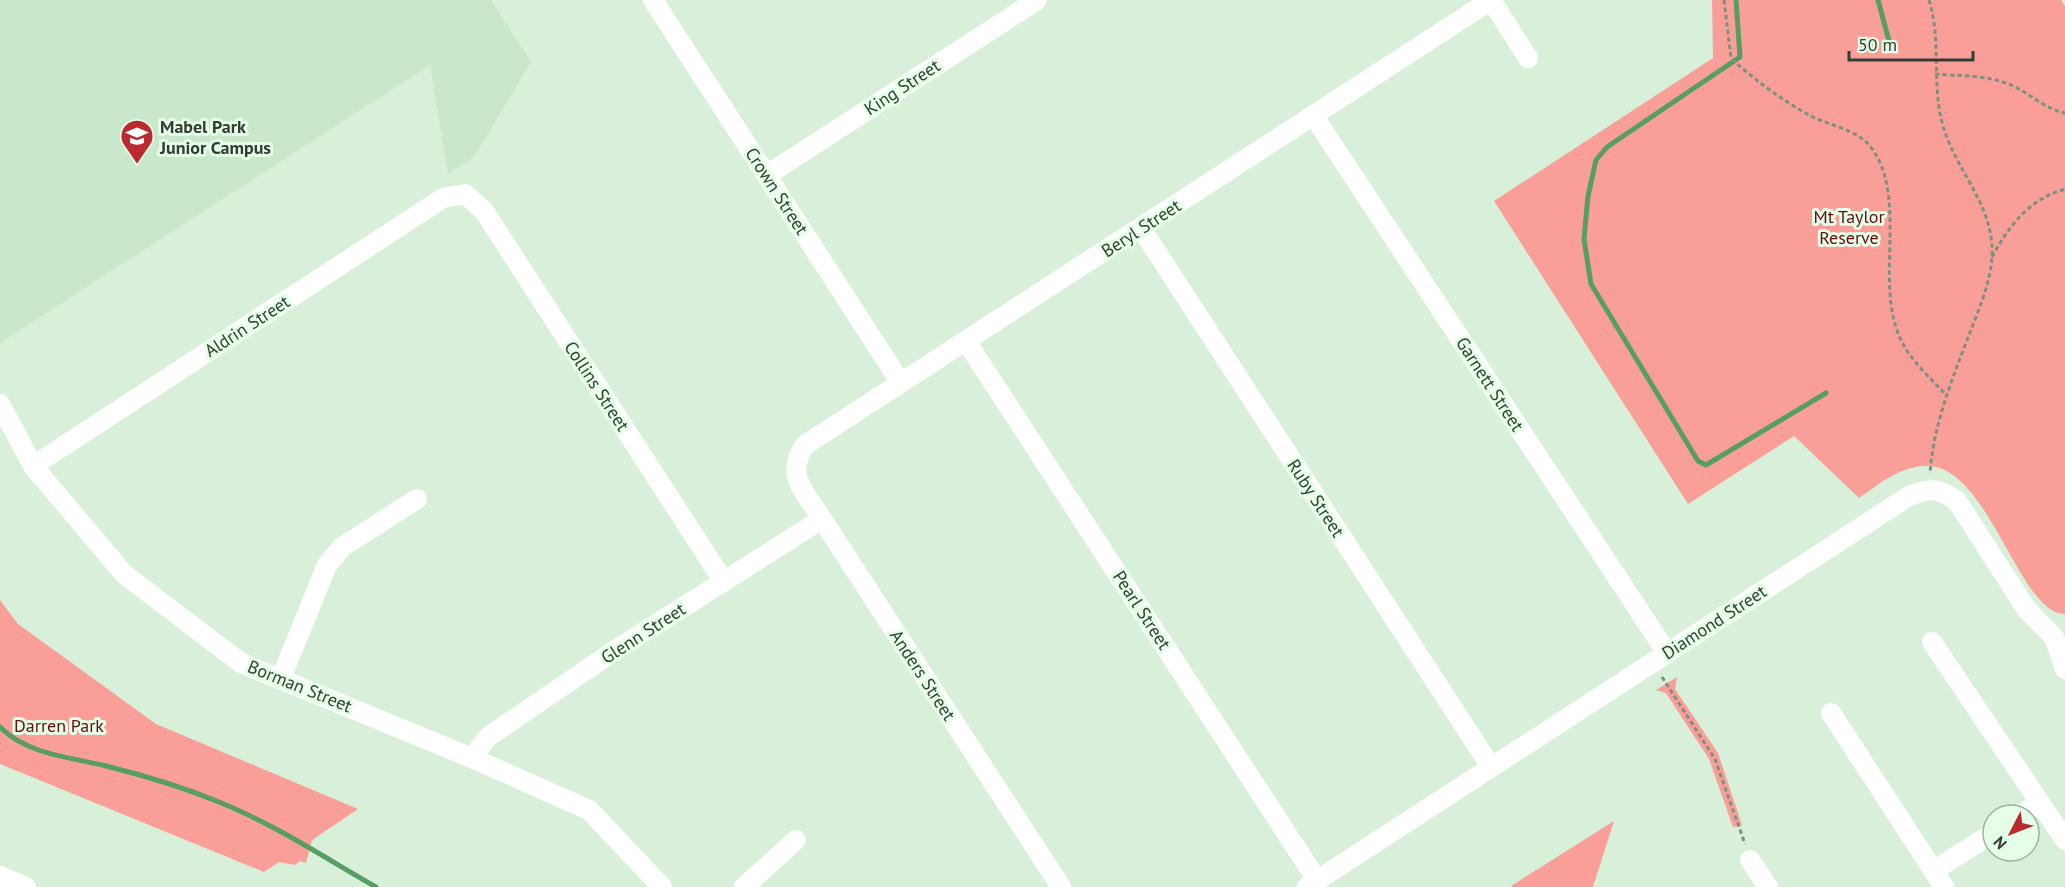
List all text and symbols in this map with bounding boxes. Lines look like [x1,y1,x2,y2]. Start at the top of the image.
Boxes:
scale bar [1849,24,1974,62]
text: 50 m [1858,33,1897,56]
street label: King Street [860,54,944,120]
place label: Mabel Park Junior Campus [159,115,271,159]
school or university icon: Mabel Park Junior Campus [119,118,155,165]
street label: Crown Street [740,143,814,239]
street label: Beryl Street [1097,194,1185,262]
park label: Mt Taylor Reserve [1813,205,1885,249]
street label: Aldrin Street [200,290,294,362]
street label: Garnett Street [1451,332,1529,436]
street label: Collins Street [559,337,635,435]
street label: Ruby Street [1282,455,1350,541]
street label: Pearl Street [1108,566,1176,654]
street label: Diamond Street [1657,580,1771,664]
street label: Glenn Street [597,597,689,669]
street label: Anders Street [885,625,961,725]
street label: Borman Street [244,655,356,717]
park label: Darren Park [14,714,104,737]
north arrow [1981,803,2041,863]
text: N [1989,832,2011,854]

